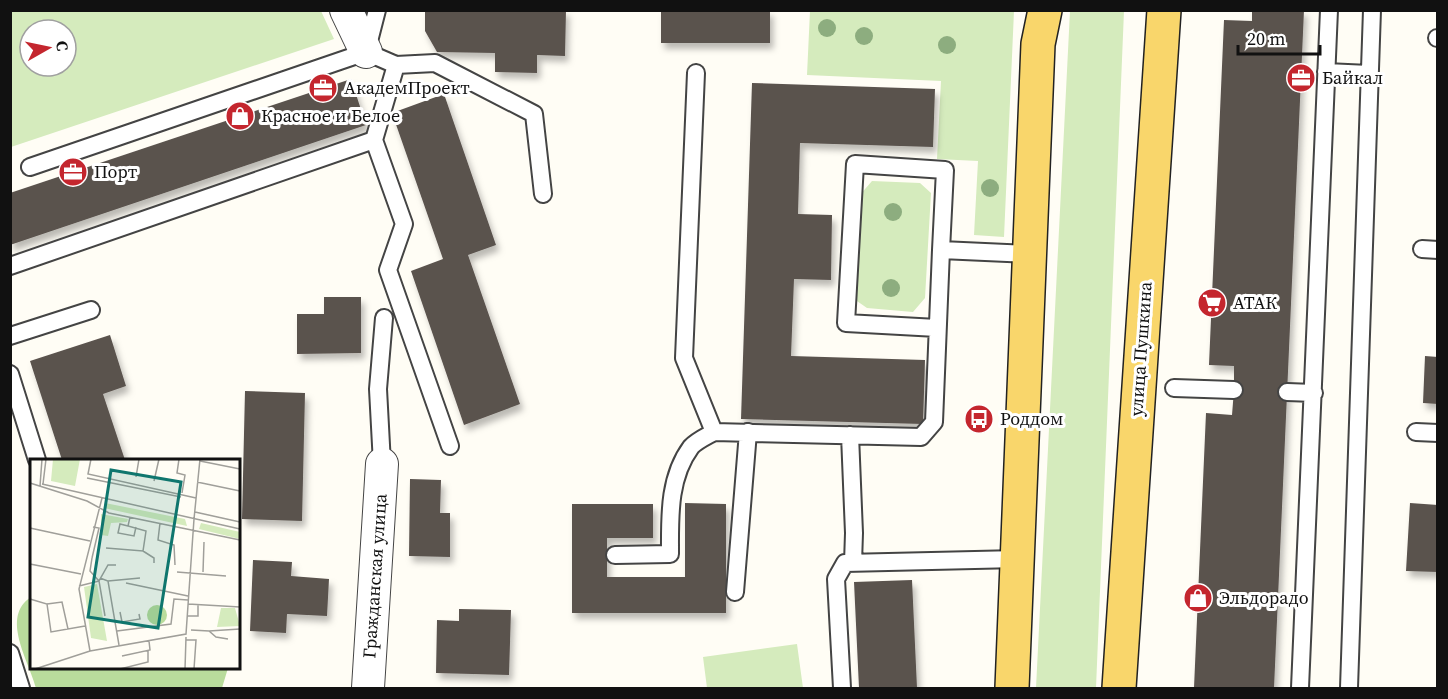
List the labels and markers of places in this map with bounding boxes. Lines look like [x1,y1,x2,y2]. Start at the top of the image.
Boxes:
office icon: Байкал [1285,62,1317,94]
place label: Байкал [1322,65,1383,90]
office icon: АкадемПроект [307,72,339,104]
place label: АкадемПроект [344,75,470,100]
shop icon: Красное и Белое [224,100,256,132]
place label: Красное и Белое [261,103,400,128]
office icon: Порт [57,156,89,188]
place label: Порт [94,159,138,184]
supermarket icon: АТАК [1196,287,1228,319]
place label: АТАК [1233,290,1277,315]
bus stop icon: Роддом [963,403,995,435]
place label: Роддом [1000,406,1063,431]
shop icon: Эльдорадо [1182,582,1214,614]
place label: Эльдорадо [1219,585,1309,610]

